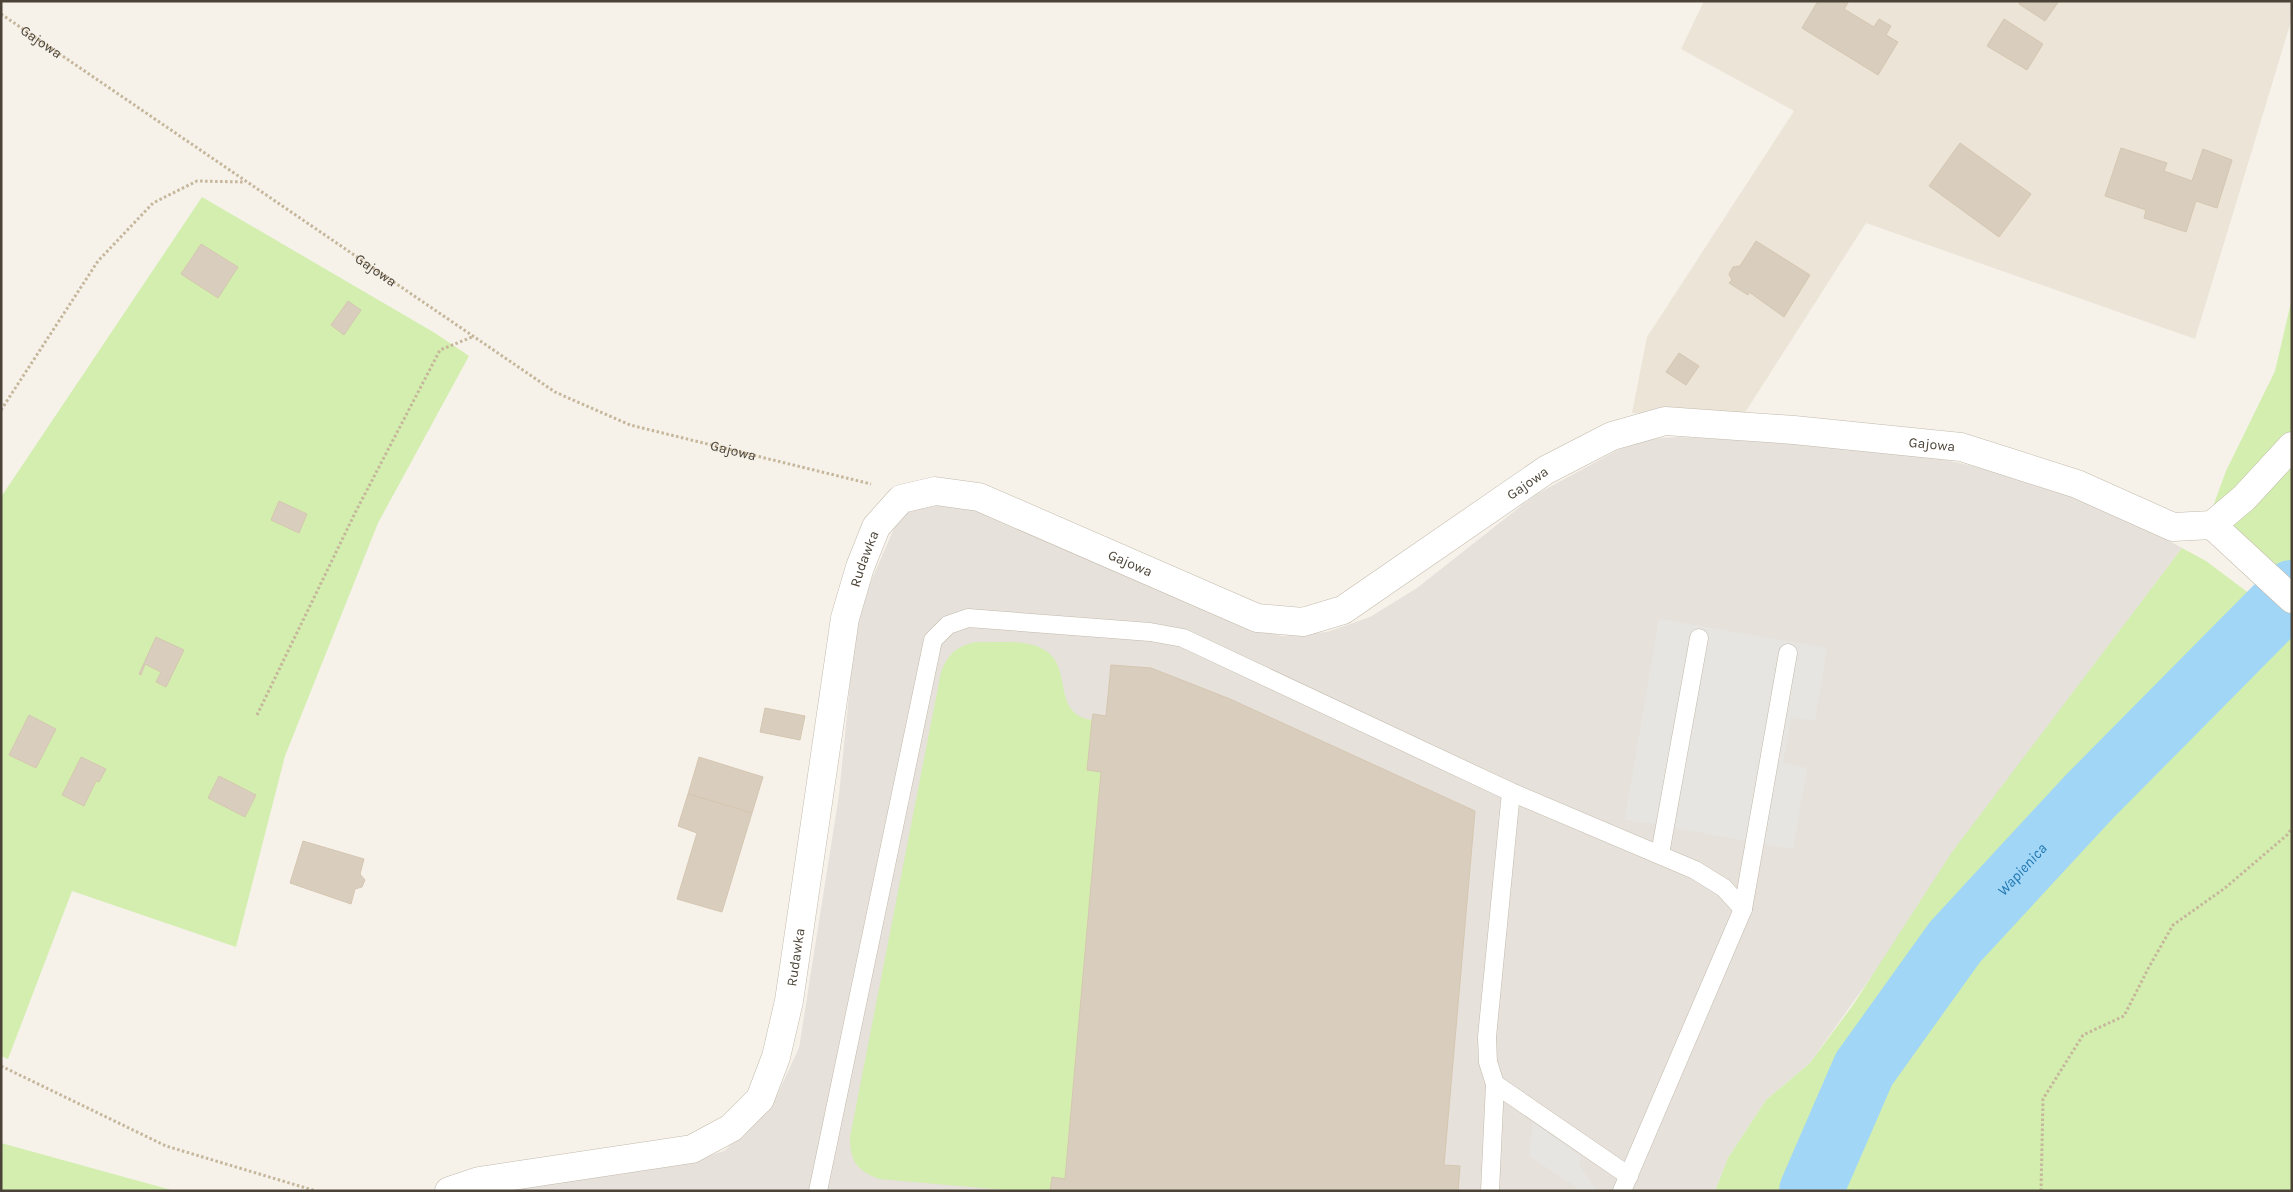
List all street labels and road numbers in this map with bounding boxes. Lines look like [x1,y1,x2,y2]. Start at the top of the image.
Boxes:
street label: Gajowa [17,22,65,62]
street label: Gajowa [352,250,400,290]
street label: Gajowa [1908,434,1956,455]
street label: Gajowa [709,437,758,465]
street label: Gajowa [1504,463,1552,504]
street label: Rudawka [847,528,883,589]
street label: Gajowa [1105,546,1155,580]
street label: Rudawka [783,927,809,988]

